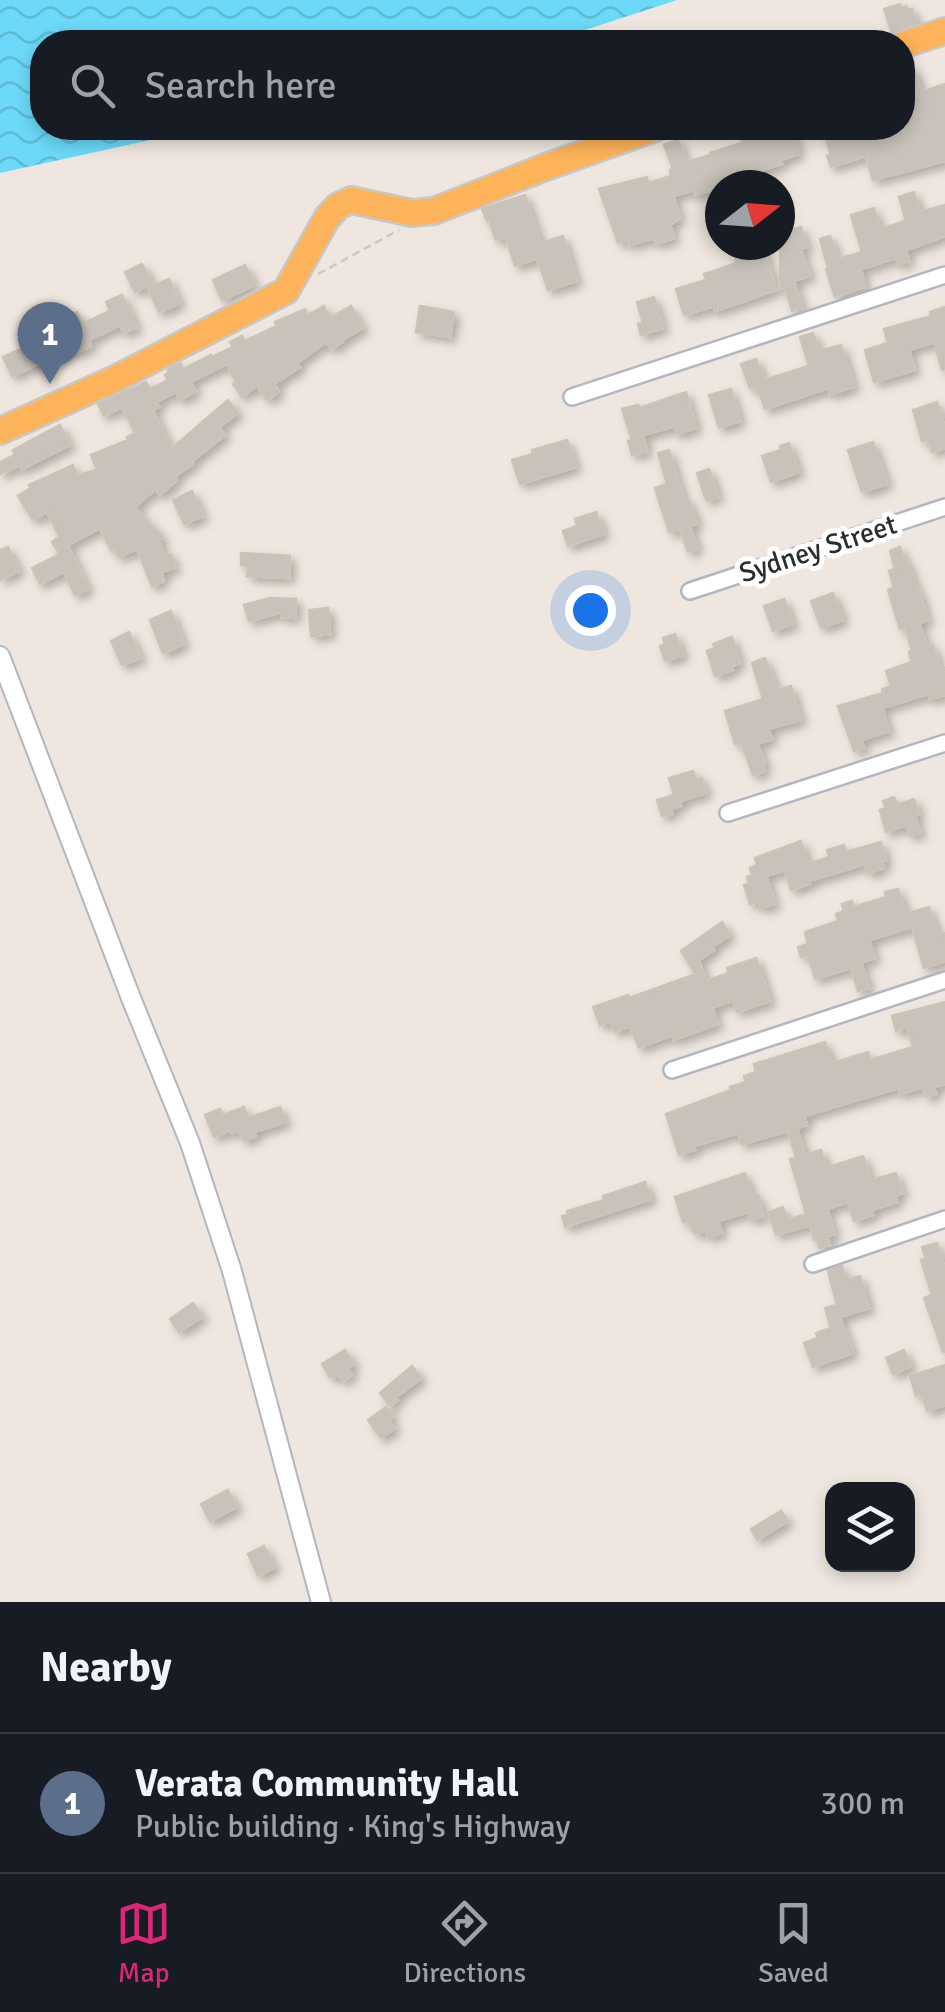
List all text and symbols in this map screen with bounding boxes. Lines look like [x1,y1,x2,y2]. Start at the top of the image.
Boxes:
search box [30,30,915,140]
icon: search [65,58,120,113]
text: Search here [145,62,337,109]
north arrow [705,170,795,260]
pin: 1 [18,302,82,384]
street label: Sydney Street [735,507,901,590]
your location [565,585,616,636]
map controls [825,1482,915,1572]
button: layers [825,1482,915,1572]
text: Nearby [40,1642,172,1693]
text: Verata Community Hall [135,1760,519,1807]
text: 1 [64,1784,81,1823]
text: 300 m [821,1784,905,1823]
text: Public building · King's Highway [135,1807,570,1846]
tab: Map [116,1896,171,1990]
tab: Directions [404,1896,526,1990]
tab: Saved [758,1896,829,1990]

